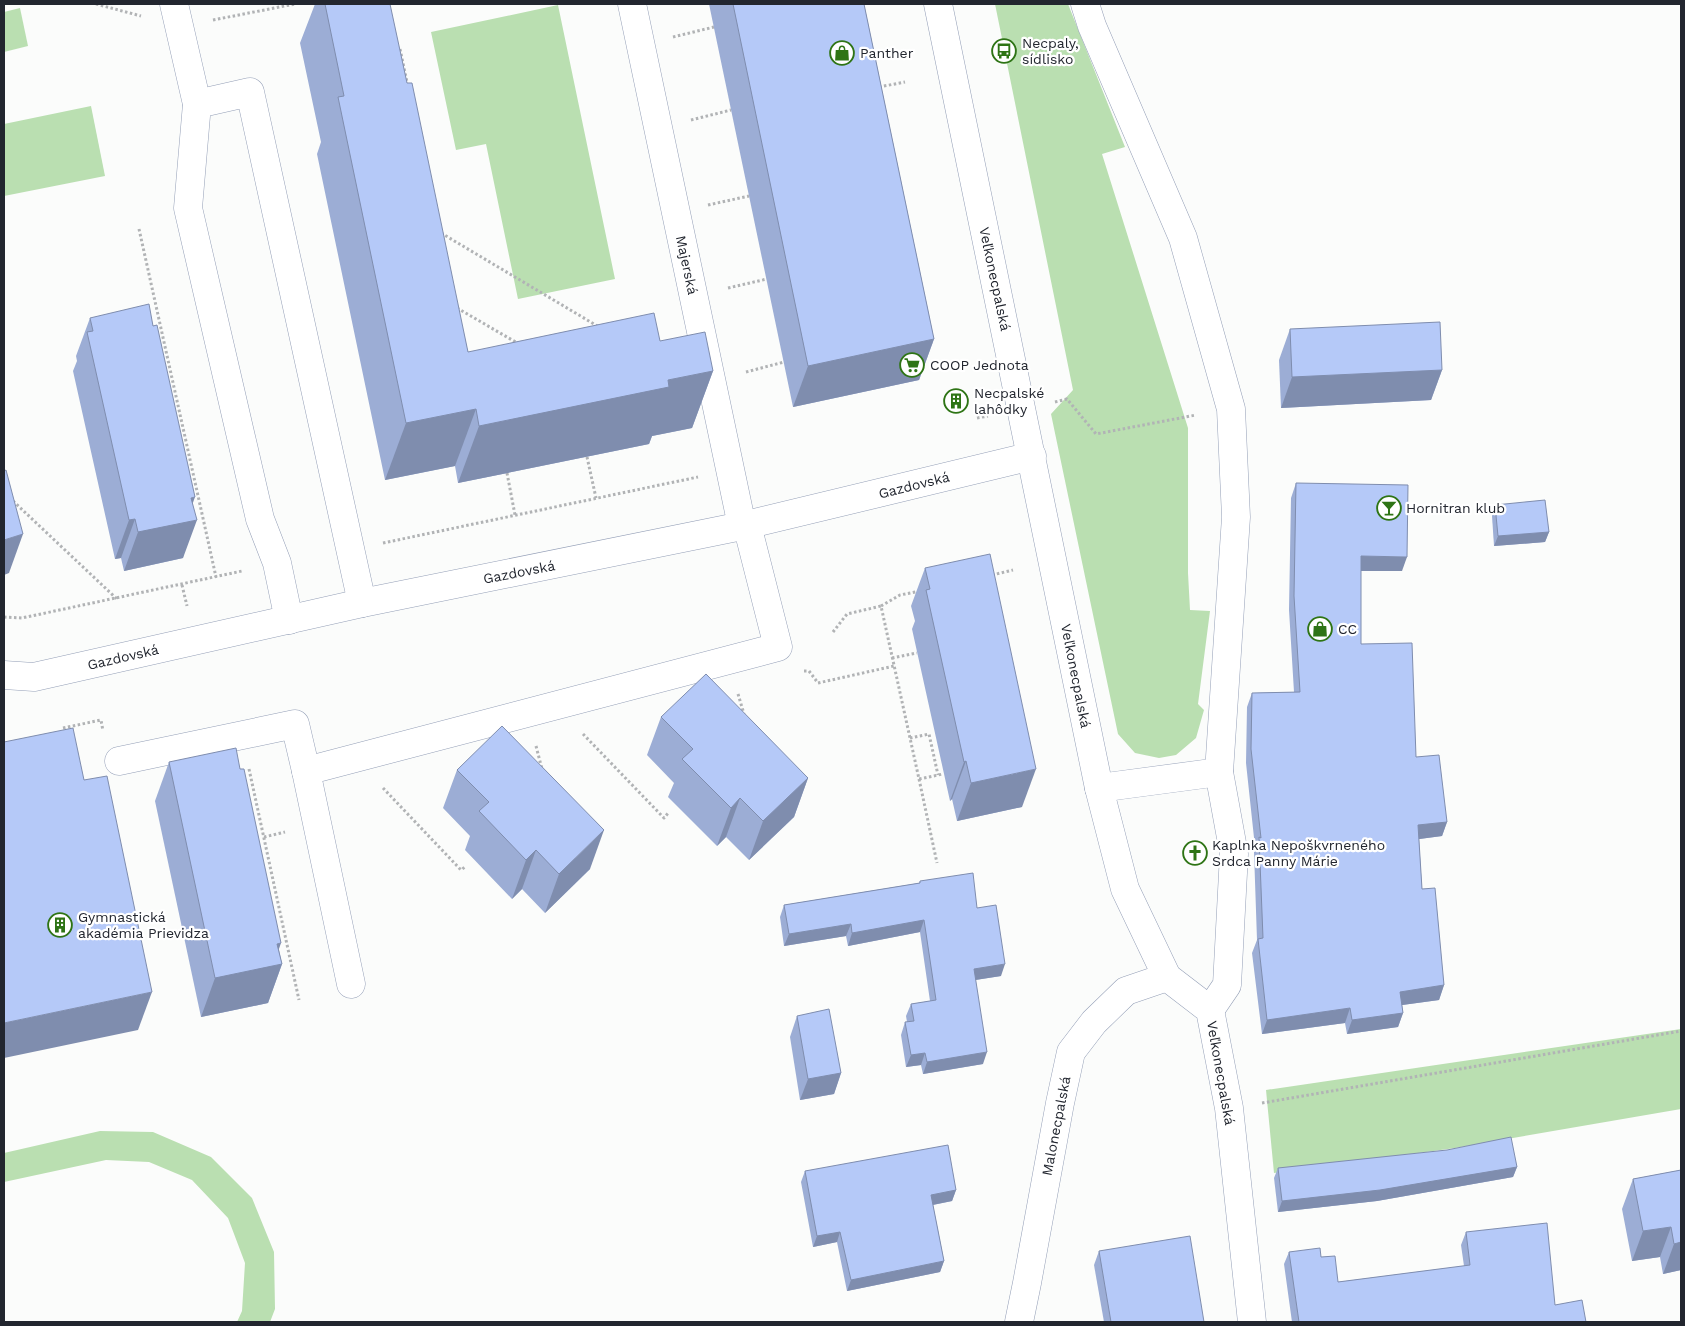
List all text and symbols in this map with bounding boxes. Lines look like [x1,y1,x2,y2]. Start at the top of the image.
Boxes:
place label: Necpaly, sídlisko [1022,35,1079,67]
bus stop icon: Necpaly, sídlisko [991,38,1017,64]
shop icon: Panther [829,40,855,66]
place label: Panther [860,45,914,61]
street label: Veľkonecpalská [976,226,1014,332]
street label: Majerská [673,234,701,296]
supermarket icon: COOP Jednota [899,352,925,378]
place label: COOP Jednota [930,357,1029,373]
place label: Necpalské lahôdky [974,385,1044,417]
building icon: Necpalské lahôdky [943,388,969,414]
street label: Gazdovská [877,468,951,502]
bar icon: Hornitran klub [1376,495,1402,521]
place label: Hornitran klub [1406,500,1505,516]
street label: Gazdovská [482,557,556,587]
shop icon: CC [1307,616,1333,642]
place label: CC [1338,621,1357,637]
street label: Veľkonecpalská [1058,623,1094,729]
street label: Gazdovská [86,641,160,673]
place label: Kaplnka Nepoškvrneného Srdca Panny Márie [1212,837,1385,869]
church icon: Kaplnka Nepoškvrneného Srdca Panny Márie [1182,840,1208,866]
place label: Gymnastická akadémia Prievidza [78,909,209,941]
building icon: Gymnastická akadémia Prievidza [47,912,73,938]
street label: Veľkonecpalská [1204,1020,1238,1126]
street label: Malonecpalská [1038,1075,1074,1177]

